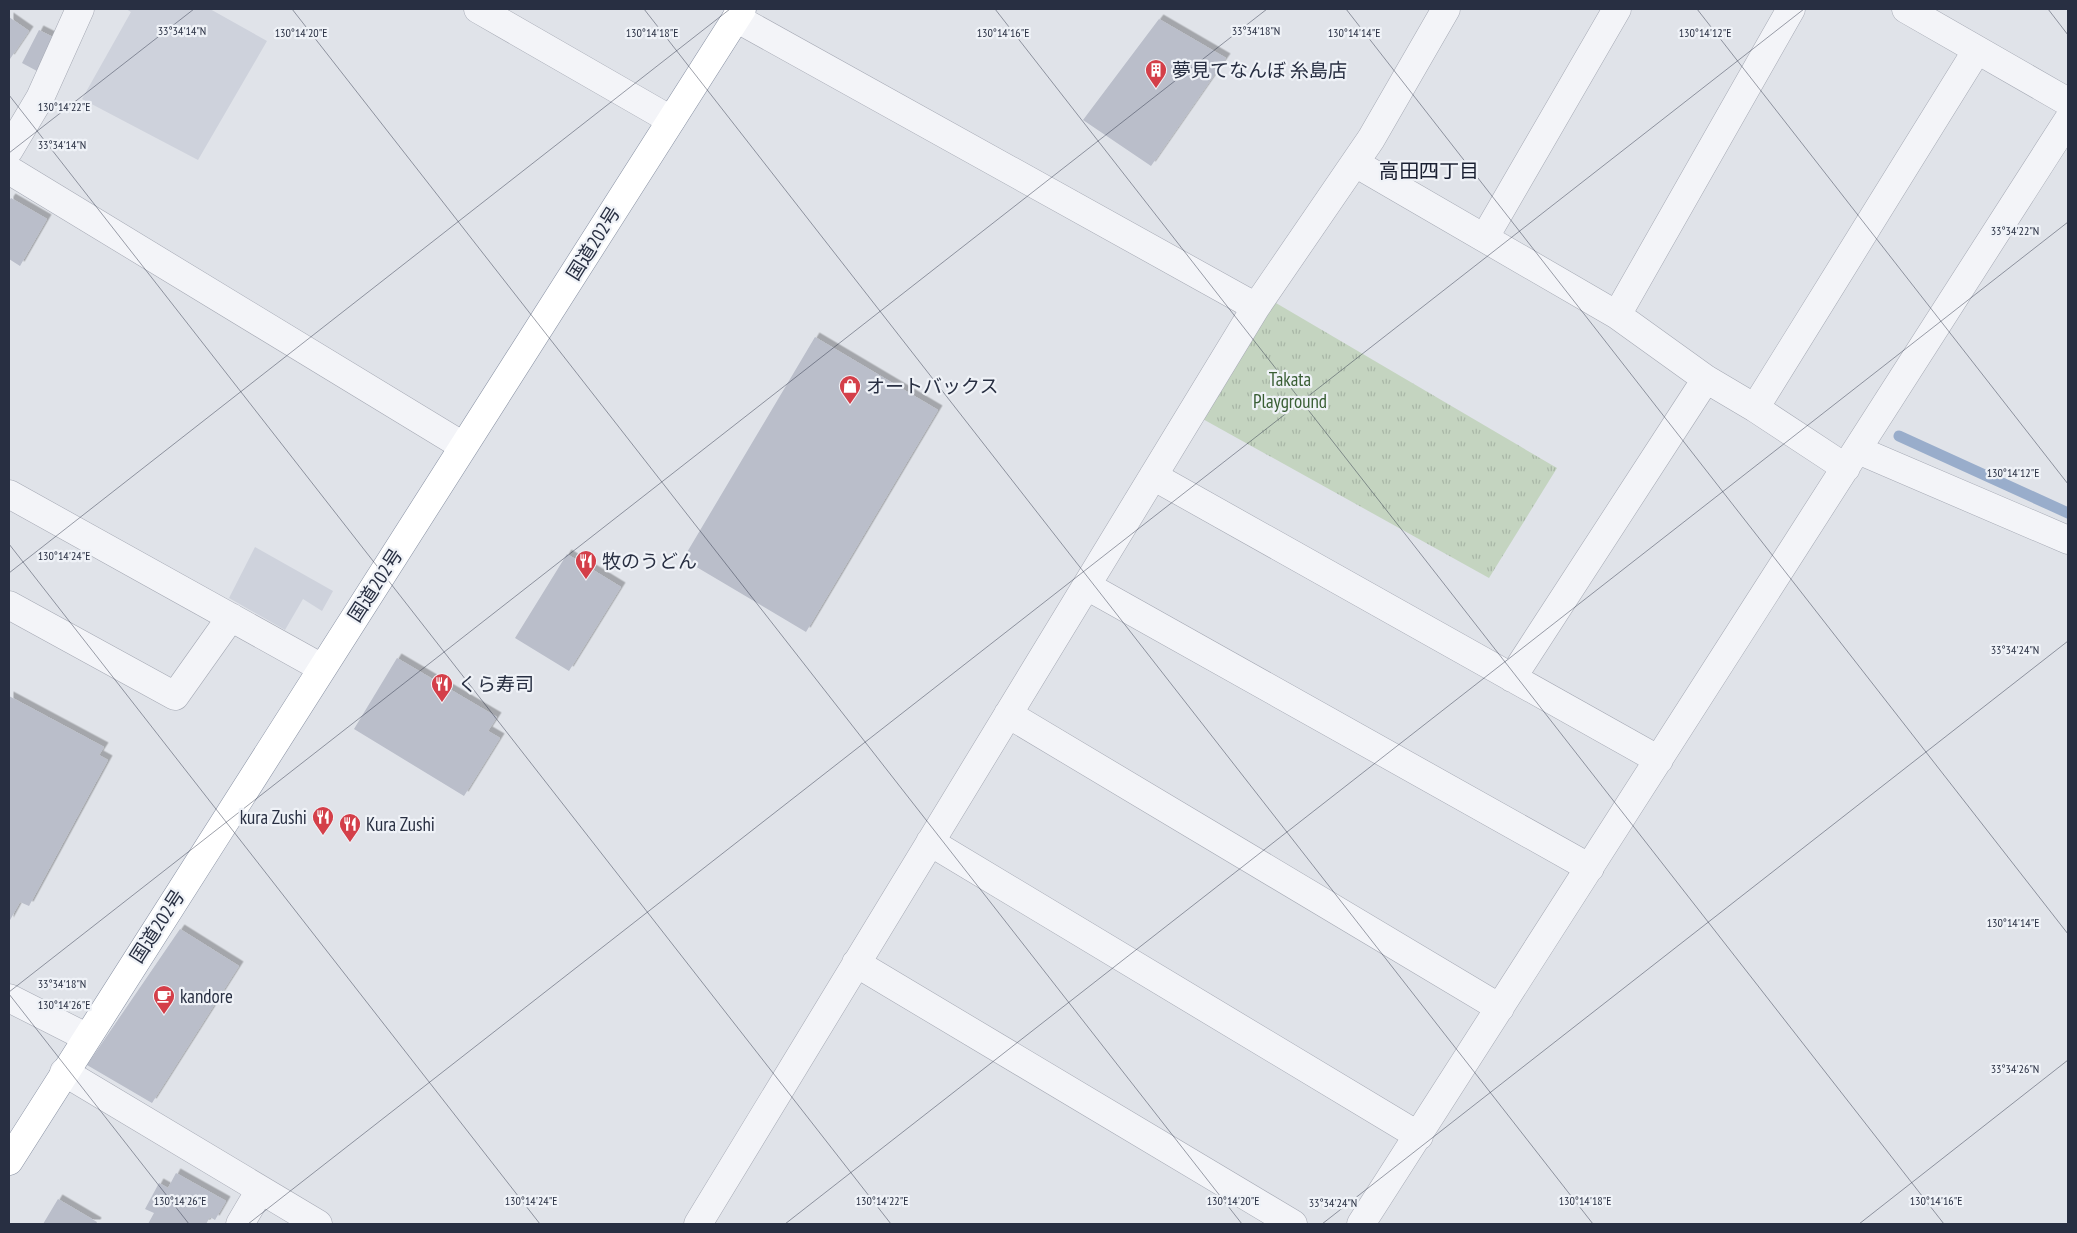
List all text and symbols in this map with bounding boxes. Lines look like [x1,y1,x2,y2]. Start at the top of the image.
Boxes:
text: 33°34'14"N [158,23,206,38]
text: 33°34'18"N [1232,23,1280,38]
text: 130°14'20"E [275,25,327,40]
text: 130°14'18"E [626,25,678,40]
text: 130°14'16"E [977,25,1029,40]
text: 130°14'14"E [1328,25,1380,40]
text: 130°14'12"E [1679,25,1731,40]
building icon: 夢見てなんぼ 糸島店 [1144,58,1168,89]
place label: 夢見てなんぼ 糸島店 [1172,58,1347,82]
text: 130°14'22"E [38,99,90,114]
text: 33°34'14"N [38,137,86,152]
district label: 高田四丁目 [1379,158,1479,184]
street label: 国道202号 [561,202,625,284]
text: 33°34'22"N [1991,223,2039,238]
park label: Takata Playground [1253,367,1327,413]
shop icon: オートバックス [838,374,862,405]
place label: オートバックス [866,374,998,398]
text: 130°14'12"E [1987,465,2039,480]
street label: 国道202号 [342,544,408,626]
text: 130°14'24"E [38,548,90,563]
restaurant icon: 牧のうどん [574,549,598,580]
place label: 牧のうどん [602,549,697,573]
text: 33°34'24"N [1991,642,2039,657]
restaurant icon: くら寿司 [430,672,454,703]
place label: くら寿司 [458,672,534,696]
place label: kura Zushi [240,805,307,829]
restaurant icon: kura Zushi [311,805,335,836]
restaurant icon: Kura Zushi [338,812,362,843]
place label: Kura Zushi [366,812,435,836]
street label: 国道202号 [124,885,190,967]
text: 130°14'14"E [1987,915,2039,930]
text: 33°34'18"N [38,976,86,991]
cafe icon: kandore [152,984,176,1015]
place label: kandore [180,984,233,1008]
text: 130°14'26"E [38,997,90,1012]
text: 33°34'26"N [1991,1061,2039,1076]
text: 130°14'26"E [154,1193,206,1208]
text: 130°14'24"E [505,1193,557,1208]
text: 130°14'22"E [856,1193,908,1208]
text: 130°14'20"E [1207,1193,1259,1208]
text: 130°14'18"E [1559,1193,1611,1208]
text: 130°14'16"E [1910,1193,1962,1208]
text: 33°34'24"N [1309,1195,1357,1210]

